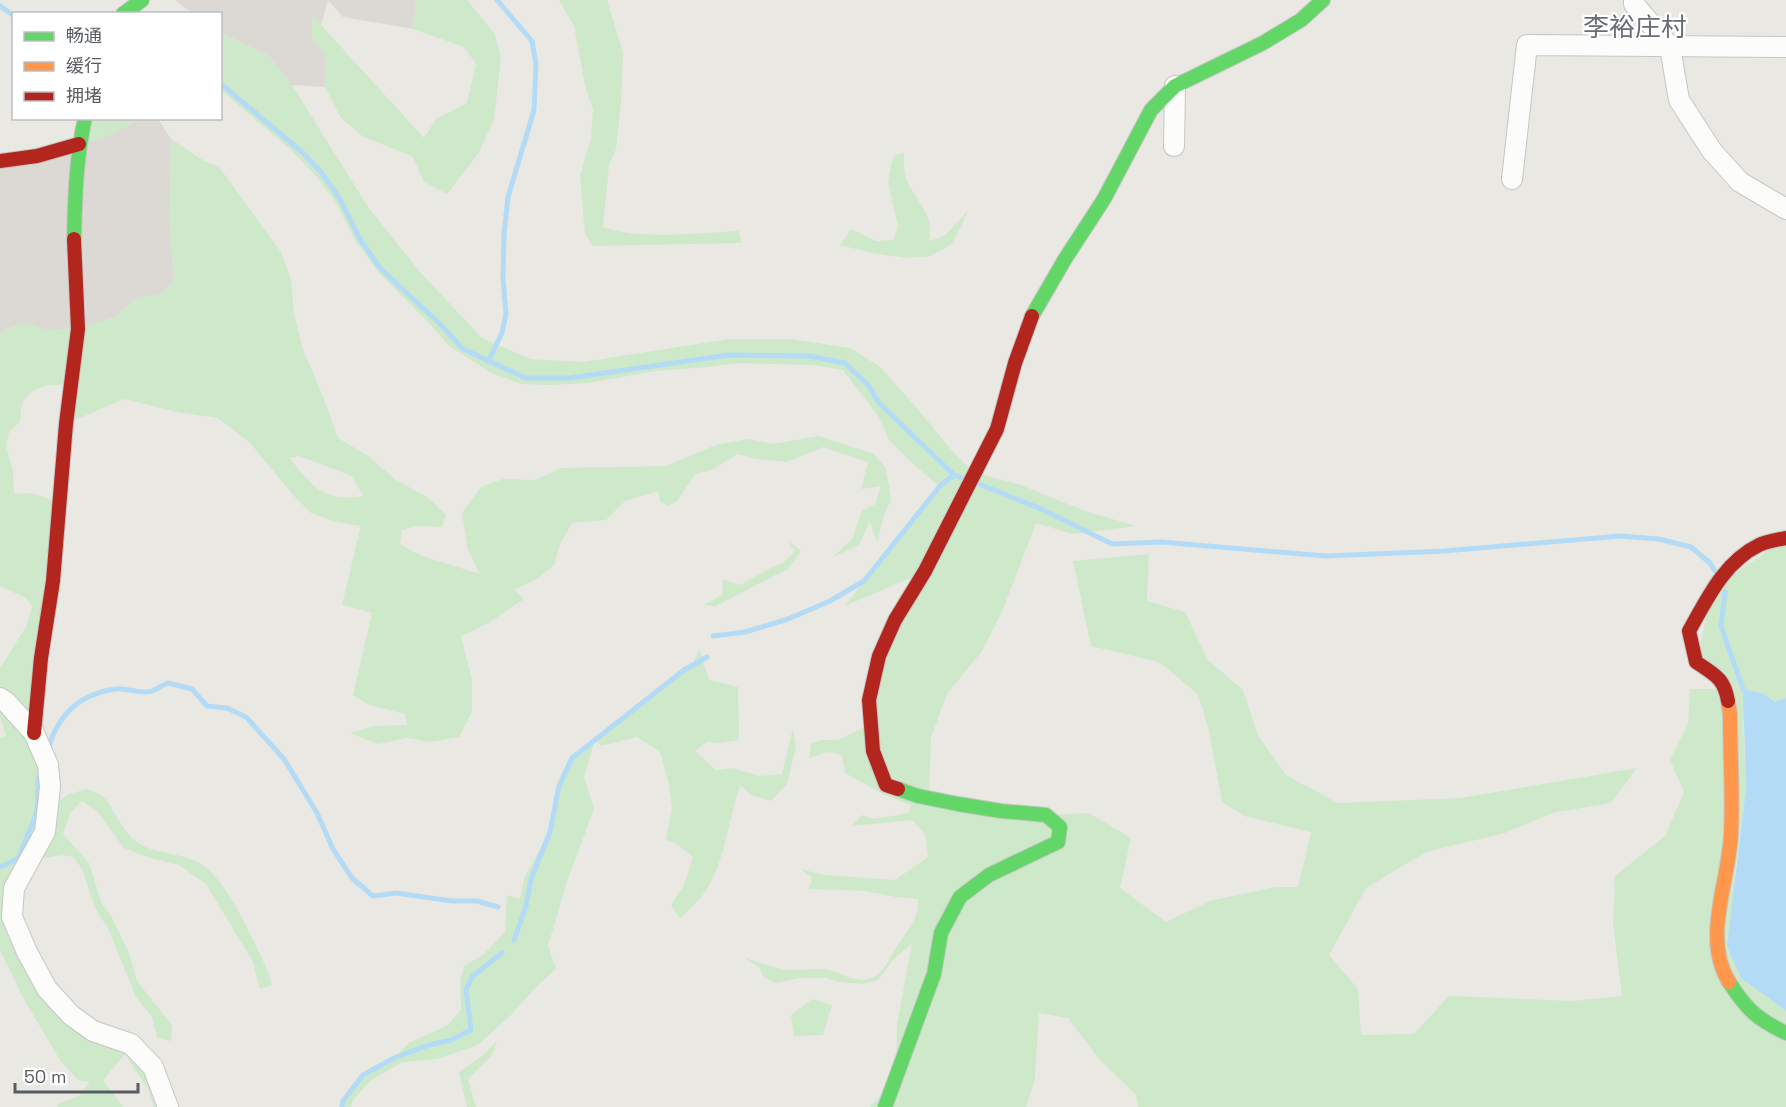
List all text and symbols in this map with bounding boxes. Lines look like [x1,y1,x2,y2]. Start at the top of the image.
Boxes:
district label: 李裕庄村 [1583,10,1687,44]
legend [12,12,222,120]
text: 畅通 [66,24,102,47]
text: 缓行 [66,54,102,77]
text: 拥堵 [66,84,102,107]
scale bar [15,1056,138,1094]
text: 50 m [24,1065,66,1088]

